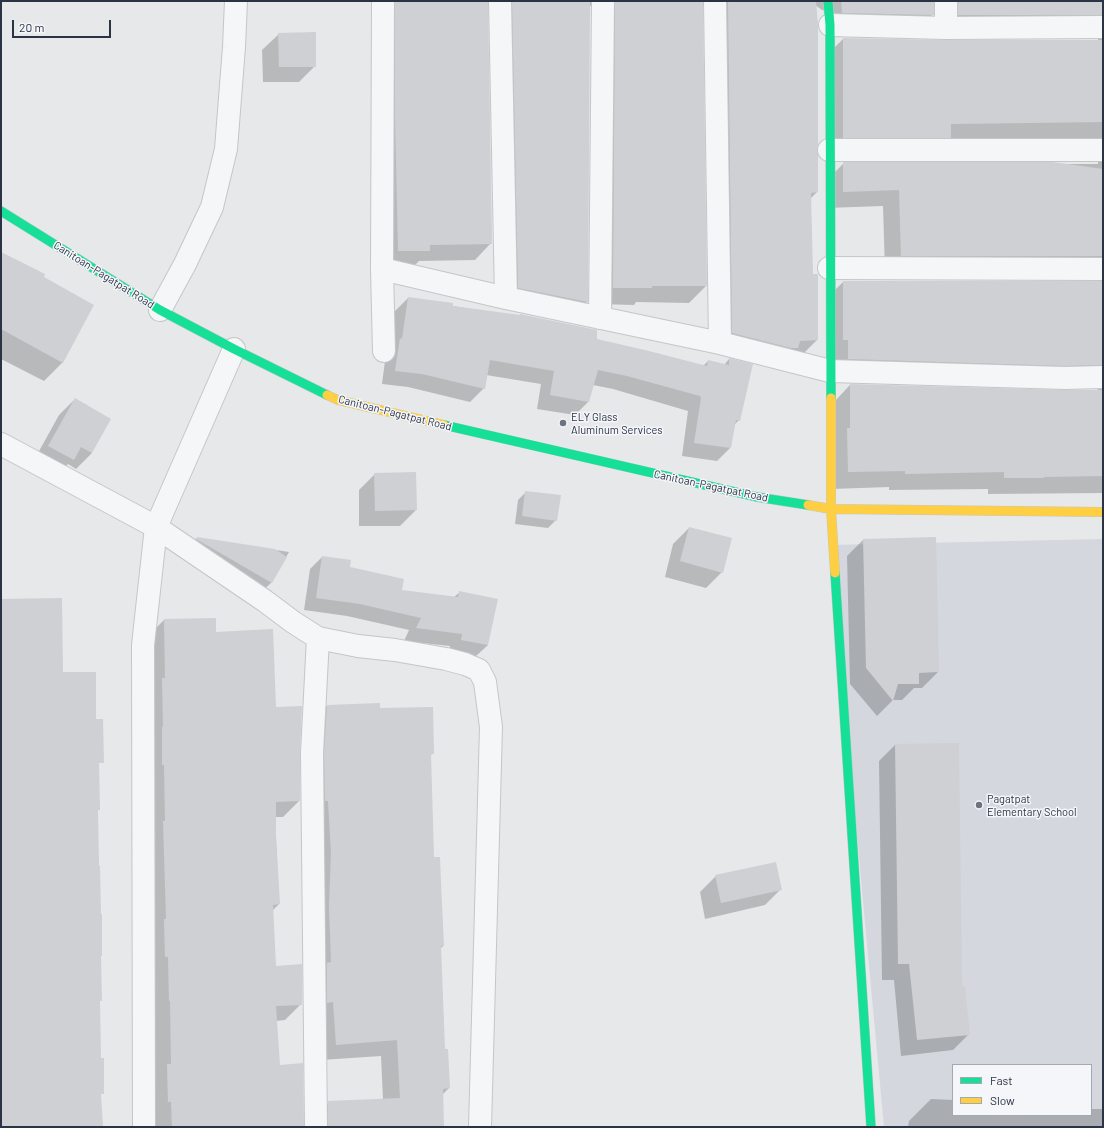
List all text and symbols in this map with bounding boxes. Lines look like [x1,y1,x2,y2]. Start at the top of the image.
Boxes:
scale bar [14,12,113,38]
text: 20 m [19,20,45,34]
street label: Canitoan-Pagatpat Road [51,239,157,311]
street label: Canitoan-Pagatpat Road [337,393,453,433]
place label: ELY Glass Aluminum Services [571,410,662,436]
marker: ELY Glass Aluminum Services [558,418,568,428]
street label: Canitoan-Pagatpat Road [653,467,769,505]
place label: Pagatpat Elementary School [987,792,1077,818]
marker: Pagatpat Elementary School [974,800,984,810]
legend [952,1064,1092,1116]
text: Fast [990,1073,1013,1087]
text: Slow [990,1093,1015,1107]

